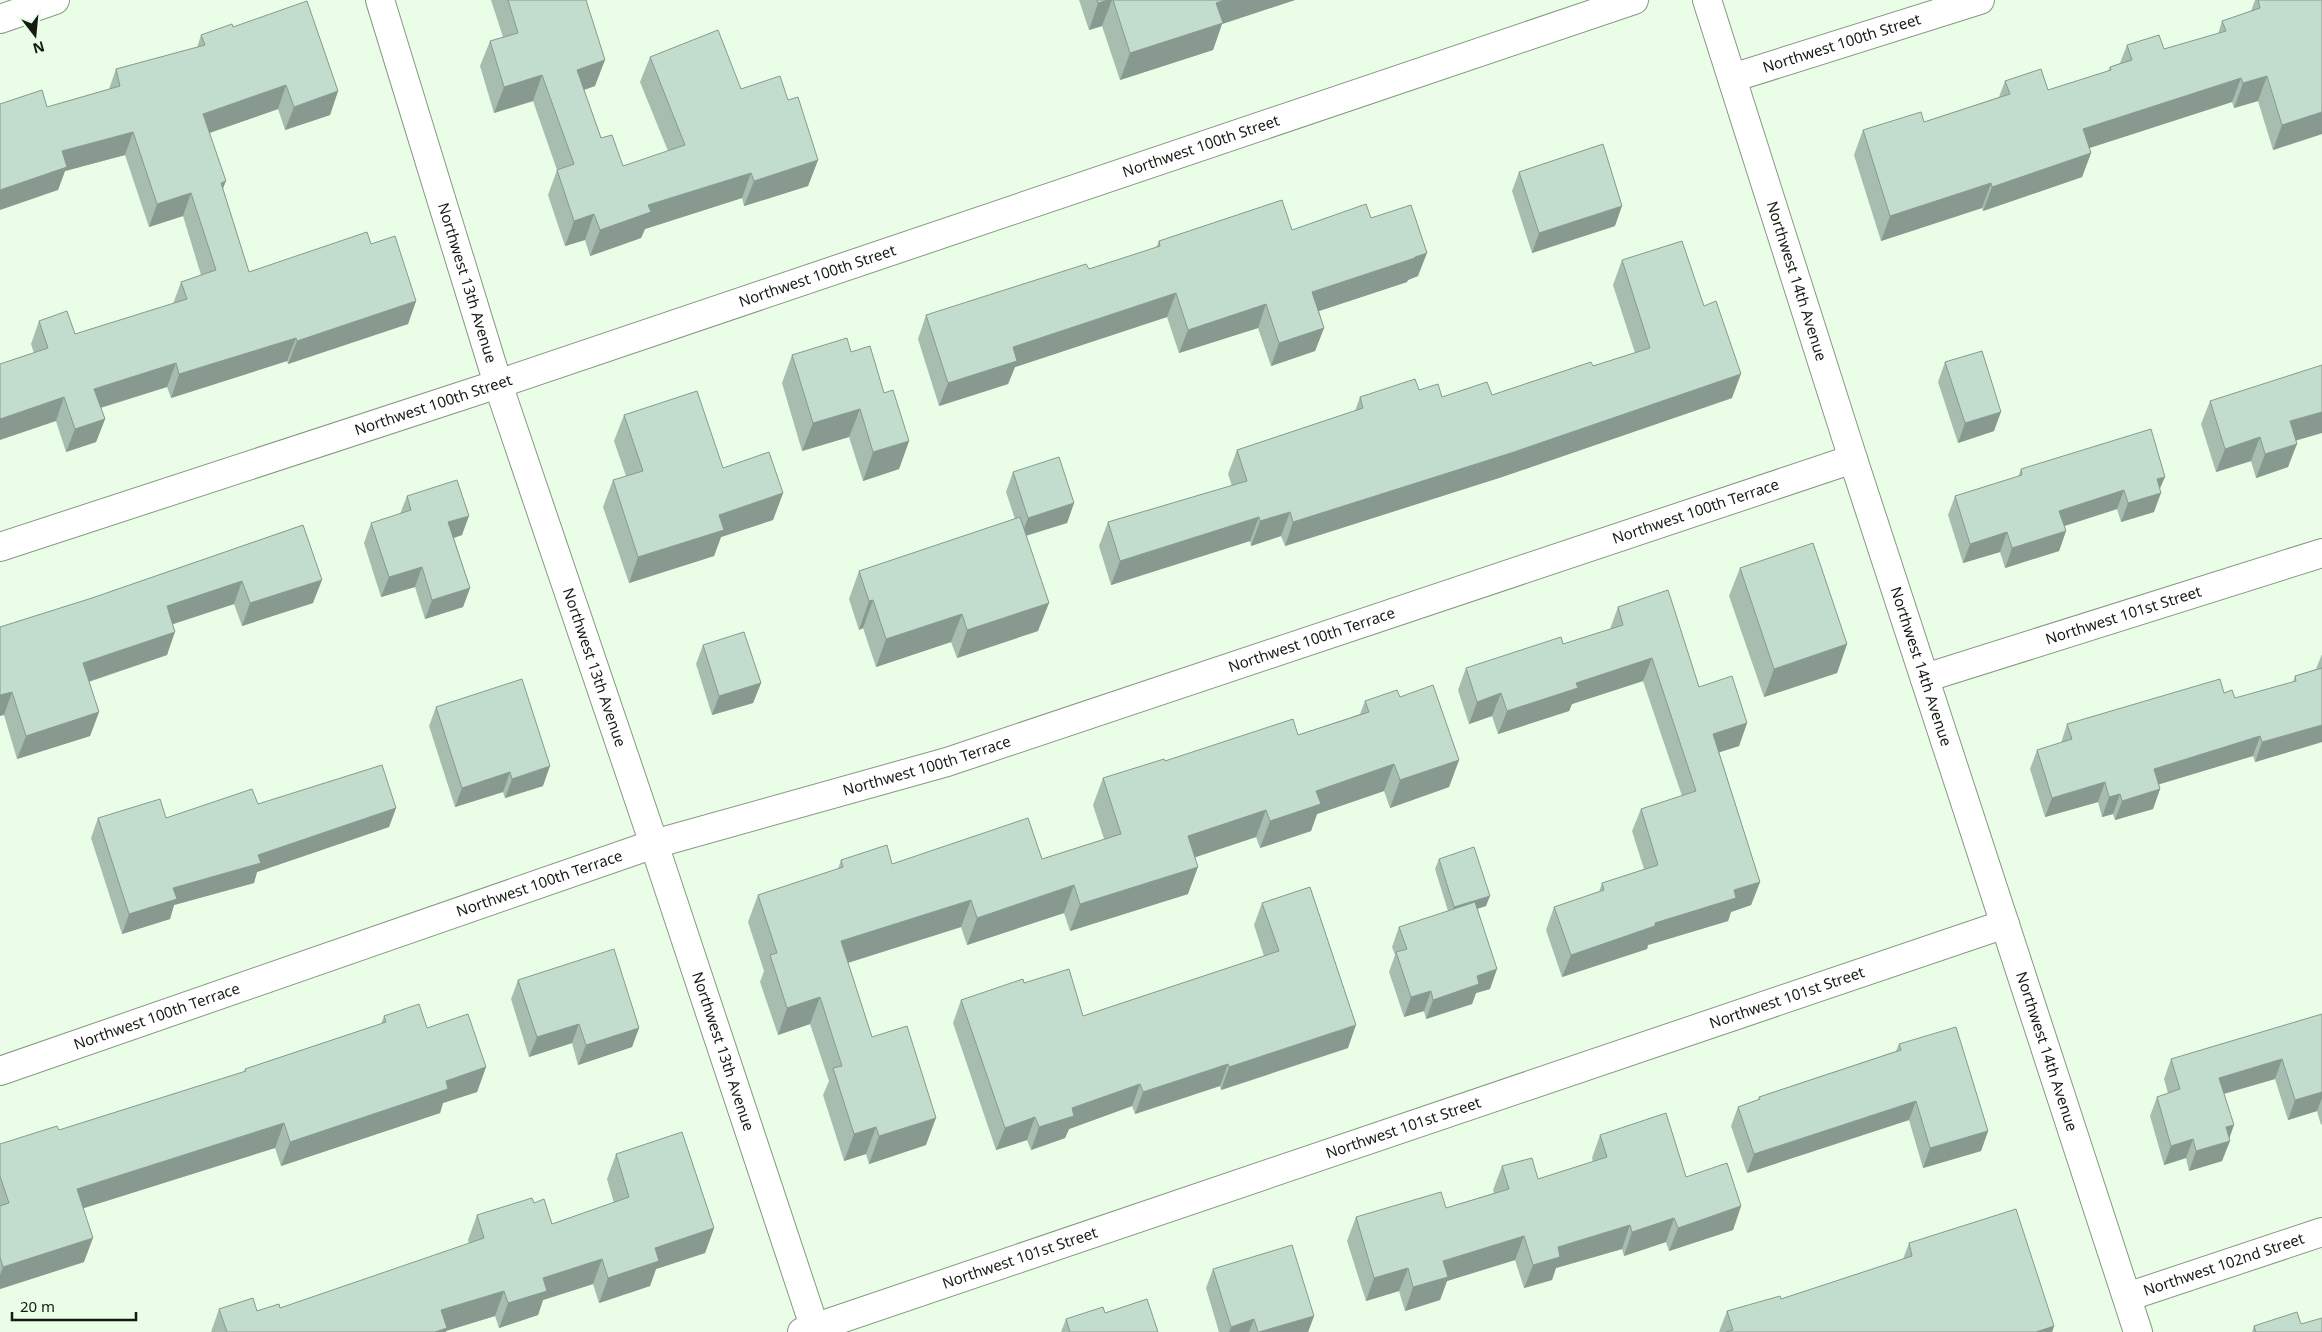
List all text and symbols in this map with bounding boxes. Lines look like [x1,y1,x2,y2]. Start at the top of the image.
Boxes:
street label: Northwest 100th Street [1760,8,1923,77]
north arrow [10,10,60,60]
text: N [31,37,47,59]
street label: Northwest 100th Street [1119,109,1282,181]
street label: Northwest 14th Avenue [1763,198,1832,363]
street label: Northwest 13th Avenue [434,200,502,365]
street label: Northwest 100th Street [736,239,899,311]
street label: Northwest 100th Street [352,369,515,439]
street label: Northwest 100th Terrace [1609,473,1781,548]
street label: Northwest 101st Street [2043,580,2204,649]
street label: Northwest 14th Avenue [1886,584,1957,749]
street label: Northwest 13th Avenue [559,585,631,749]
street label: Northwest 100th Terrace [1225,602,1397,676]
street label: Northwest 100th Terrace [840,730,1013,800]
street label: Northwest 100th Terrace [453,845,625,921]
street label: Northwest 101st Street [1706,961,1867,1033]
street label: Northwest 13th Avenue [688,969,760,1133]
street label: Northwest 14th Avenue [2012,969,2083,1134]
street label: Northwest 100th Terrace [71,978,242,1054]
street label: Northwest 101st Street [1323,1091,1484,1163]
street label: Northwest 101st Street [939,1221,1100,1293]
street label: Northwest 102nd Street [2140,1228,2307,1300]
scale bar [12,1290,136,1322]
text: 20 m [20,1296,55,1316]

